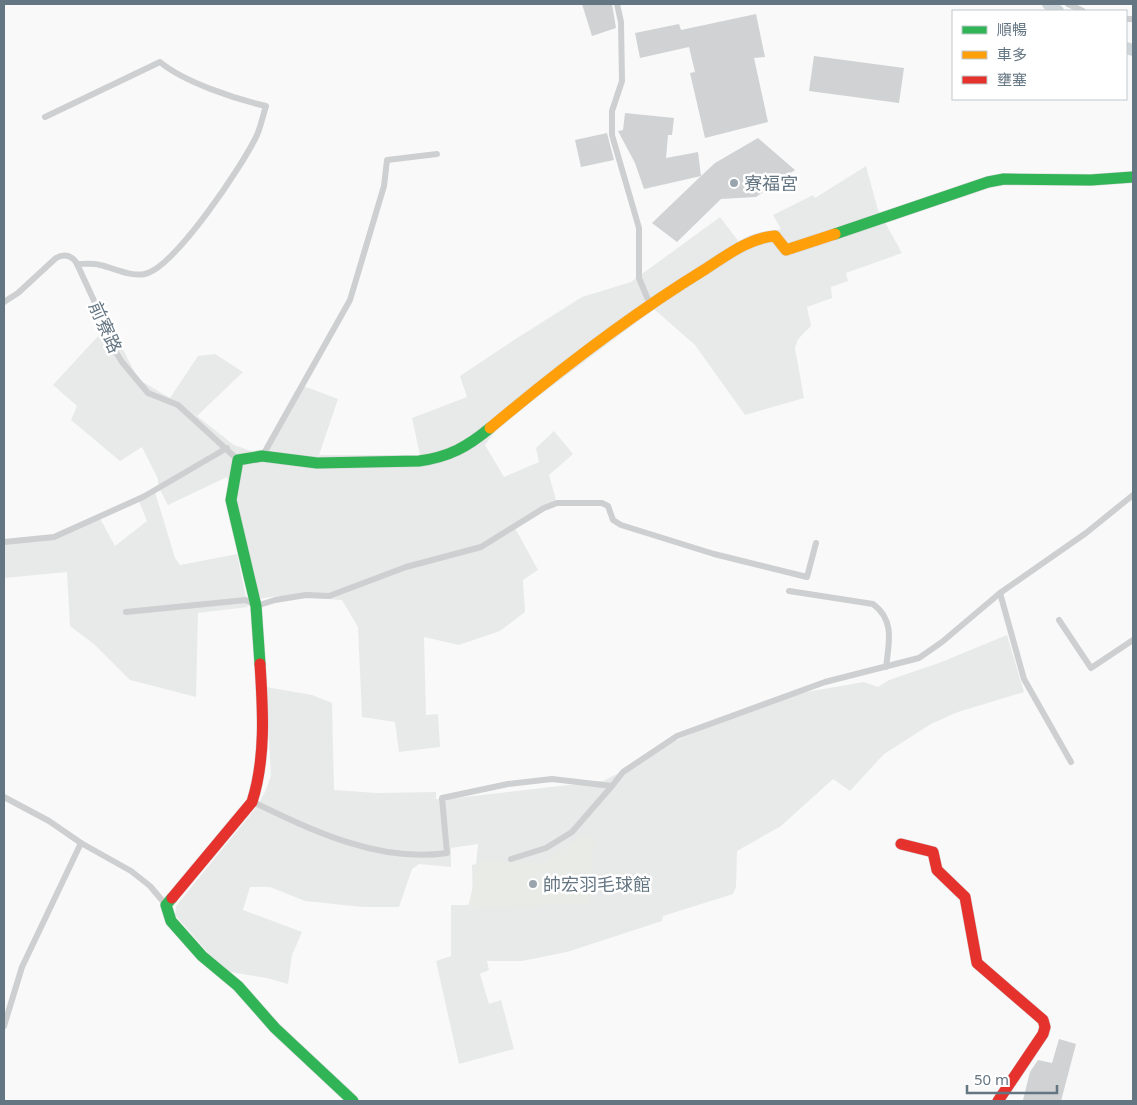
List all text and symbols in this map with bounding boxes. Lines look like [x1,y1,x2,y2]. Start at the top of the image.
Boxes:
legend [952,10,1127,100]
text: 順暢 [997,19,1027,39]
text: 車多 [997,44,1027,64]
text: 壅塞 [997,69,1027,89]
place label: 寮福宮 [744,171,798,195]
marker: 寮福宮 [728,177,740,189]
street label: 前寮路 [84,297,128,357]
place label: 帥宏羽毛球館 [543,872,651,896]
marker: 帥宏羽毛球館 [527,878,539,890]
scale bar [967,1062,1057,1094]
text: 50 m [974,1069,1009,1089]

